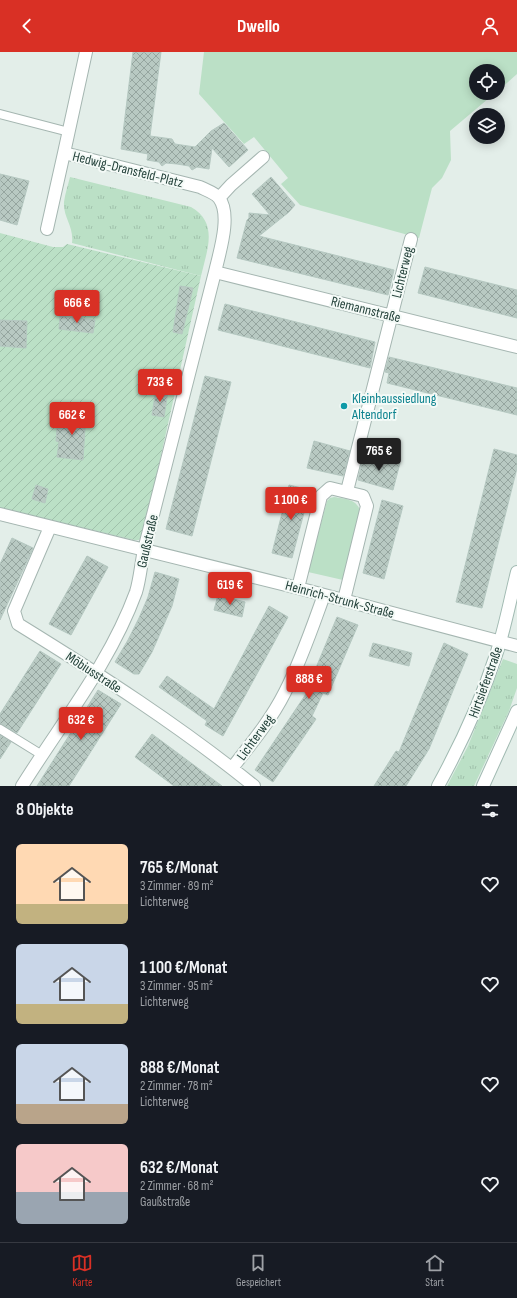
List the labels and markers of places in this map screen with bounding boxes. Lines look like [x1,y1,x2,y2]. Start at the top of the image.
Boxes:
pin: 666 € [49,290,105,324]
pin: 733 € [132,369,188,403]
place label: Kleinhaussiedlung Altendorf [351,390,437,423]
marker: Kleinhaussiedlung Altendorf [339,401,349,411]
pin: 662 € [44,402,100,436]
pin: 765 € [351,438,407,472]
pin: 1 100 € [254,487,328,521]
pin: 619 € [202,572,258,606]
pin: 888 € [281,666,337,700]
pin: 632 € [53,707,109,741]

